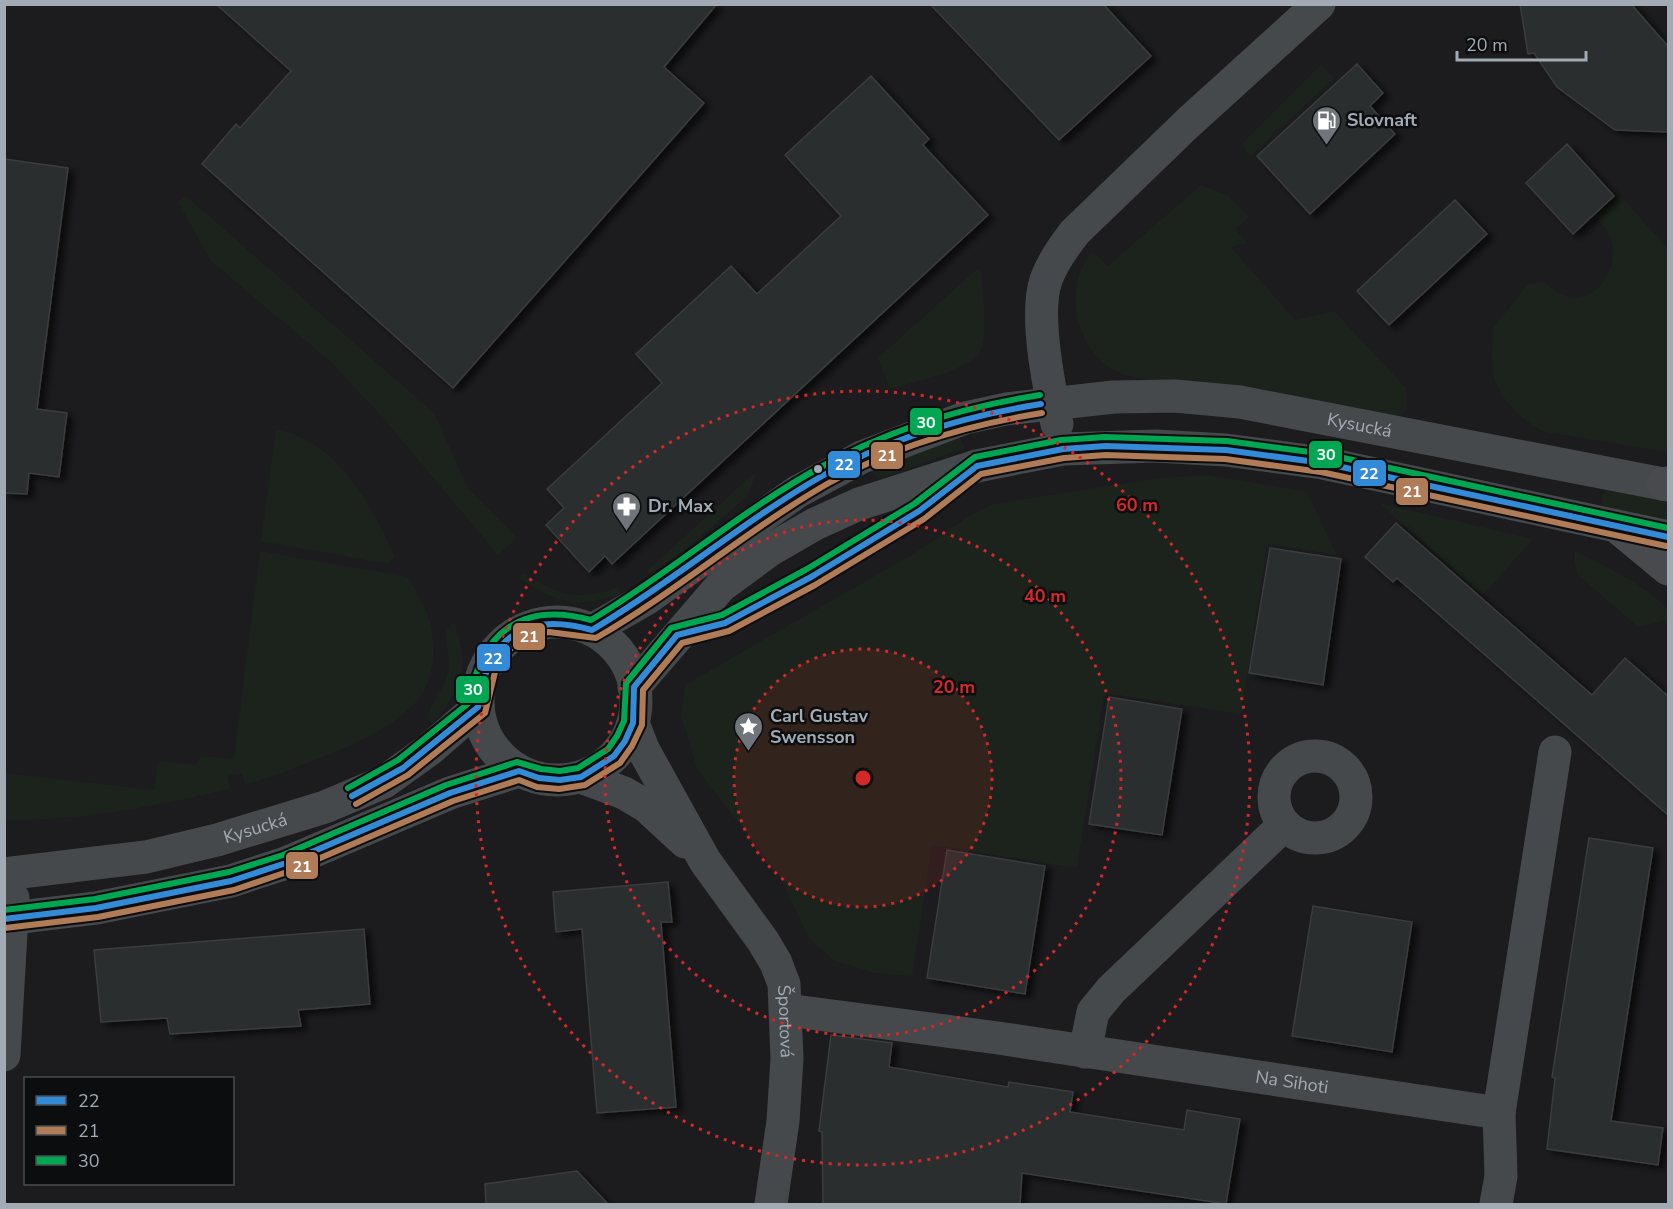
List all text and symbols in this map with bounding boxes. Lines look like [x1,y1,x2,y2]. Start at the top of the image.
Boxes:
scale bar [1457,24,1586,62]
text: 20 m [1466,33,1508,57]
fuel station icon: Slovnaft [1310,104,1342,146]
place label: Slovnaft [1347,108,1417,132]
line badge: 30 [909,407,943,436]
street label: Kysucká [1325,407,1394,443]
text: 30 [916,412,936,434]
line badge: 30 [1308,440,1343,469]
line badge: 21 [870,441,904,470]
text: 30 [1316,444,1336,466]
text: 21 [877,445,897,467]
line badge: 22 [827,450,861,479]
text: 22 [834,454,854,476]
line badge: 22 [1352,459,1387,487]
unlabelled marker [812,463,824,475]
text: 22 [1359,463,1379,485]
line badge: 21 [1395,477,1429,506]
text: 21 [1402,481,1422,503]
pharmacy icon: Dr. Max [611,490,643,532]
text: 60 m [1116,493,1158,517]
place label: Dr. Max [648,494,713,518]
text: 40 m [1024,584,1066,608]
line badge: 21 [512,622,546,651]
text: 21 [519,626,539,648]
line badge: 22 [476,643,511,672]
text: 22 [483,648,503,670]
line badge: 30 [455,675,490,704]
text: 20 m [933,675,975,699]
text: 30 [463,679,483,701]
place label: Carl Gustav Swensson [770,704,868,749]
place icon: Carl Gustav Swensson [733,710,765,752]
centre of rings [853,768,873,788]
street label: Kysucká [220,807,290,849]
line badge: 21 [285,851,319,880]
text: 21 [292,856,312,878]
street label: Športová [772,984,799,1058]
street label: Na Sihoti [1254,1065,1330,1099]
legend [24,1077,234,1185]
text: 22 [78,1089,100,1113]
text: 21 [78,1119,100,1143]
text: 30 [78,1149,100,1173]

